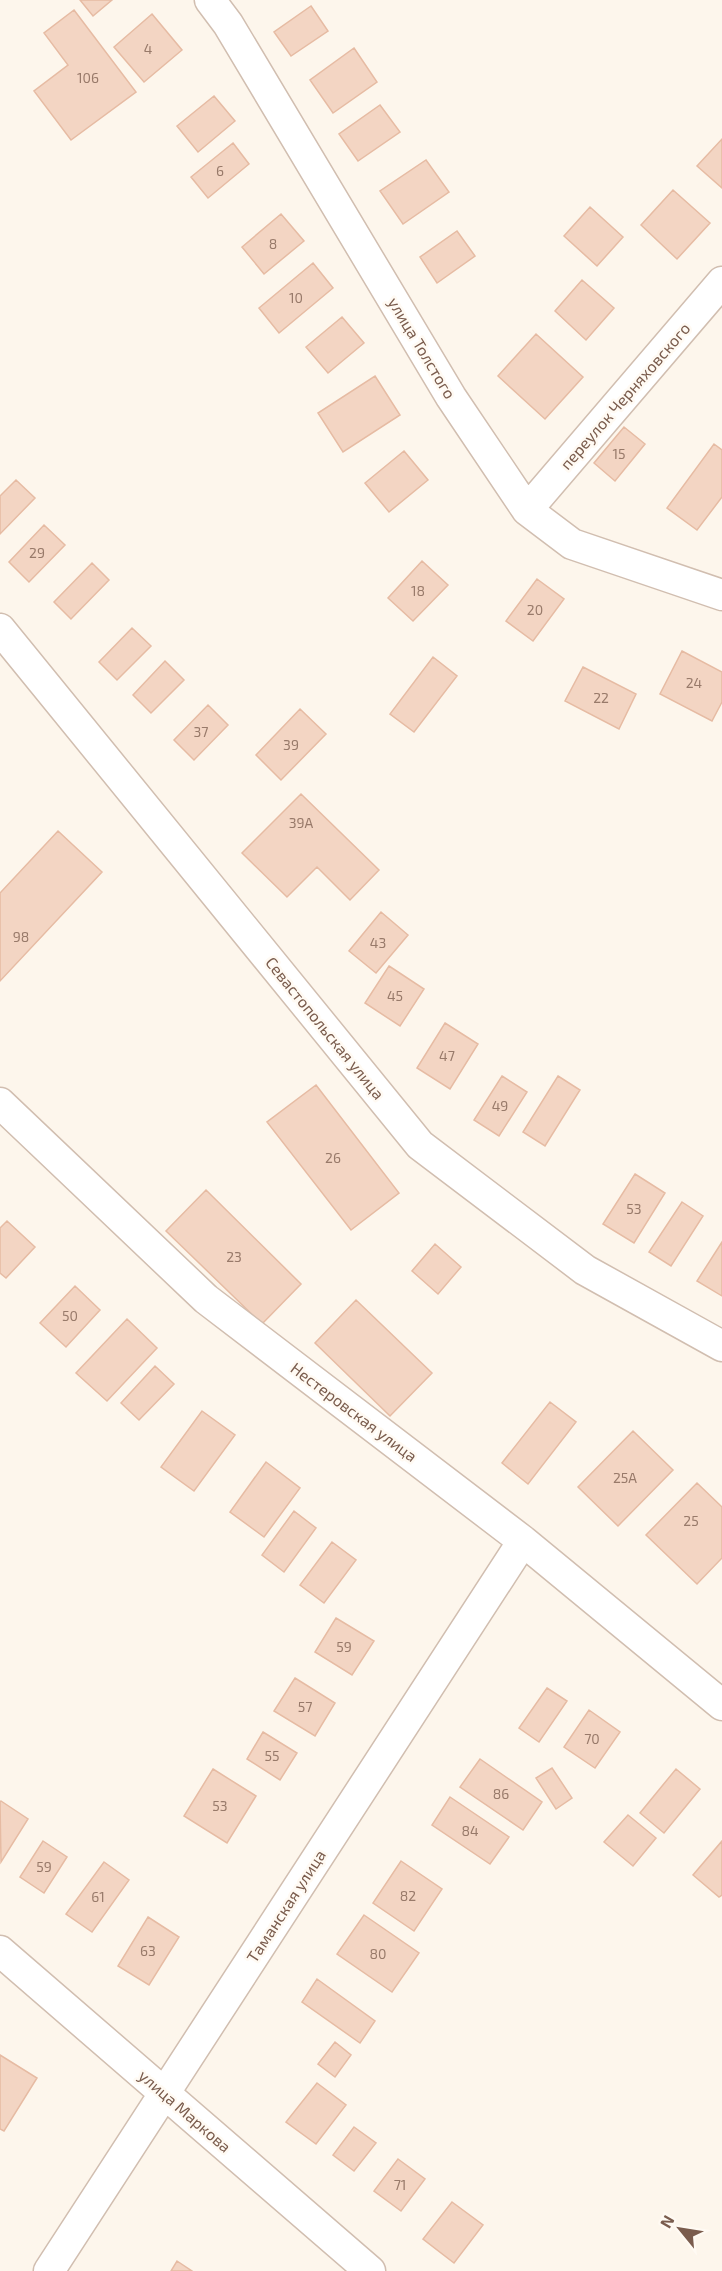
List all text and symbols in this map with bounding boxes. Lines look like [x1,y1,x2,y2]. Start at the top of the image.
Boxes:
house number: 4 [144,40,152,57]
house number: 106 [77,69,99,86]
house number: 6 [216,162,224,179]
house number: 8 [269,235,277,252]
house number: 10 [289,289,303,306]
street label: улица Толстого [384,294,460,402]
street label: переулок Черняховского [556,318,694,474]
house number: 15 [612,445,626,462]
house number: 29 [29,544,45,561]
house number: 18 [411,582,425,599]
house number: 20 [527,601,543,618]
house number: 24 [686,674,702,691]
house number: 22 [593,689,609,706]
house number: 37 [194,723,208,740]
house number: 39 [283,736,299,753]
house number: 39А [289,814,314,831]
house number: 98 [13,928,29,945]
house number: 43 [370,934,386,951]
street label: Севастопольская улица [261,953,389,1103]
house number: 45 [387,987,403,1004]
house number: 47 [439,1047,455,1064]
house number: 49 [492,1097,508,1114]
house number: 26 [325,1149,341,1166]
house number: 53 [626,1200,642,1217]
house number: 23 [226,1248,242,1265]
house number: 50 [62,1307,78,1324]
street label: Нестеровская улица [287,1358,421,1466]
house number: 25А [613,1469,637,1486]
house number: 25 [683,1512,699,1529]
house number: 59 [336,1638,352,1655]
house number: 57 [298,1698,312,1715]
house number: 70 [584,1730,600,1747]
house number: 55 [264,1747,280,1764]
house number: 86 [493,1785,509,1802]
house number: 53 [212,1797,228,1814]
house number: 84 [461,1822,479,1839]
street label: Таманская улица [242,1846,330,1966]
house number: 59 [36,1858,52,1875]
house number: 82 [400,1887,416,1904]
house number: 61 [91,1888,105,1905]
house number: 63 [140,1942,156,1959]
house number: 80 [370,1945,386,1962]
street label: улица Маркова [135,2065,235,2157]
house number: 71 [394,2176,406,2193]
north arrow [650,2199,710,2259]
text: N [655,2211,678,2231]

